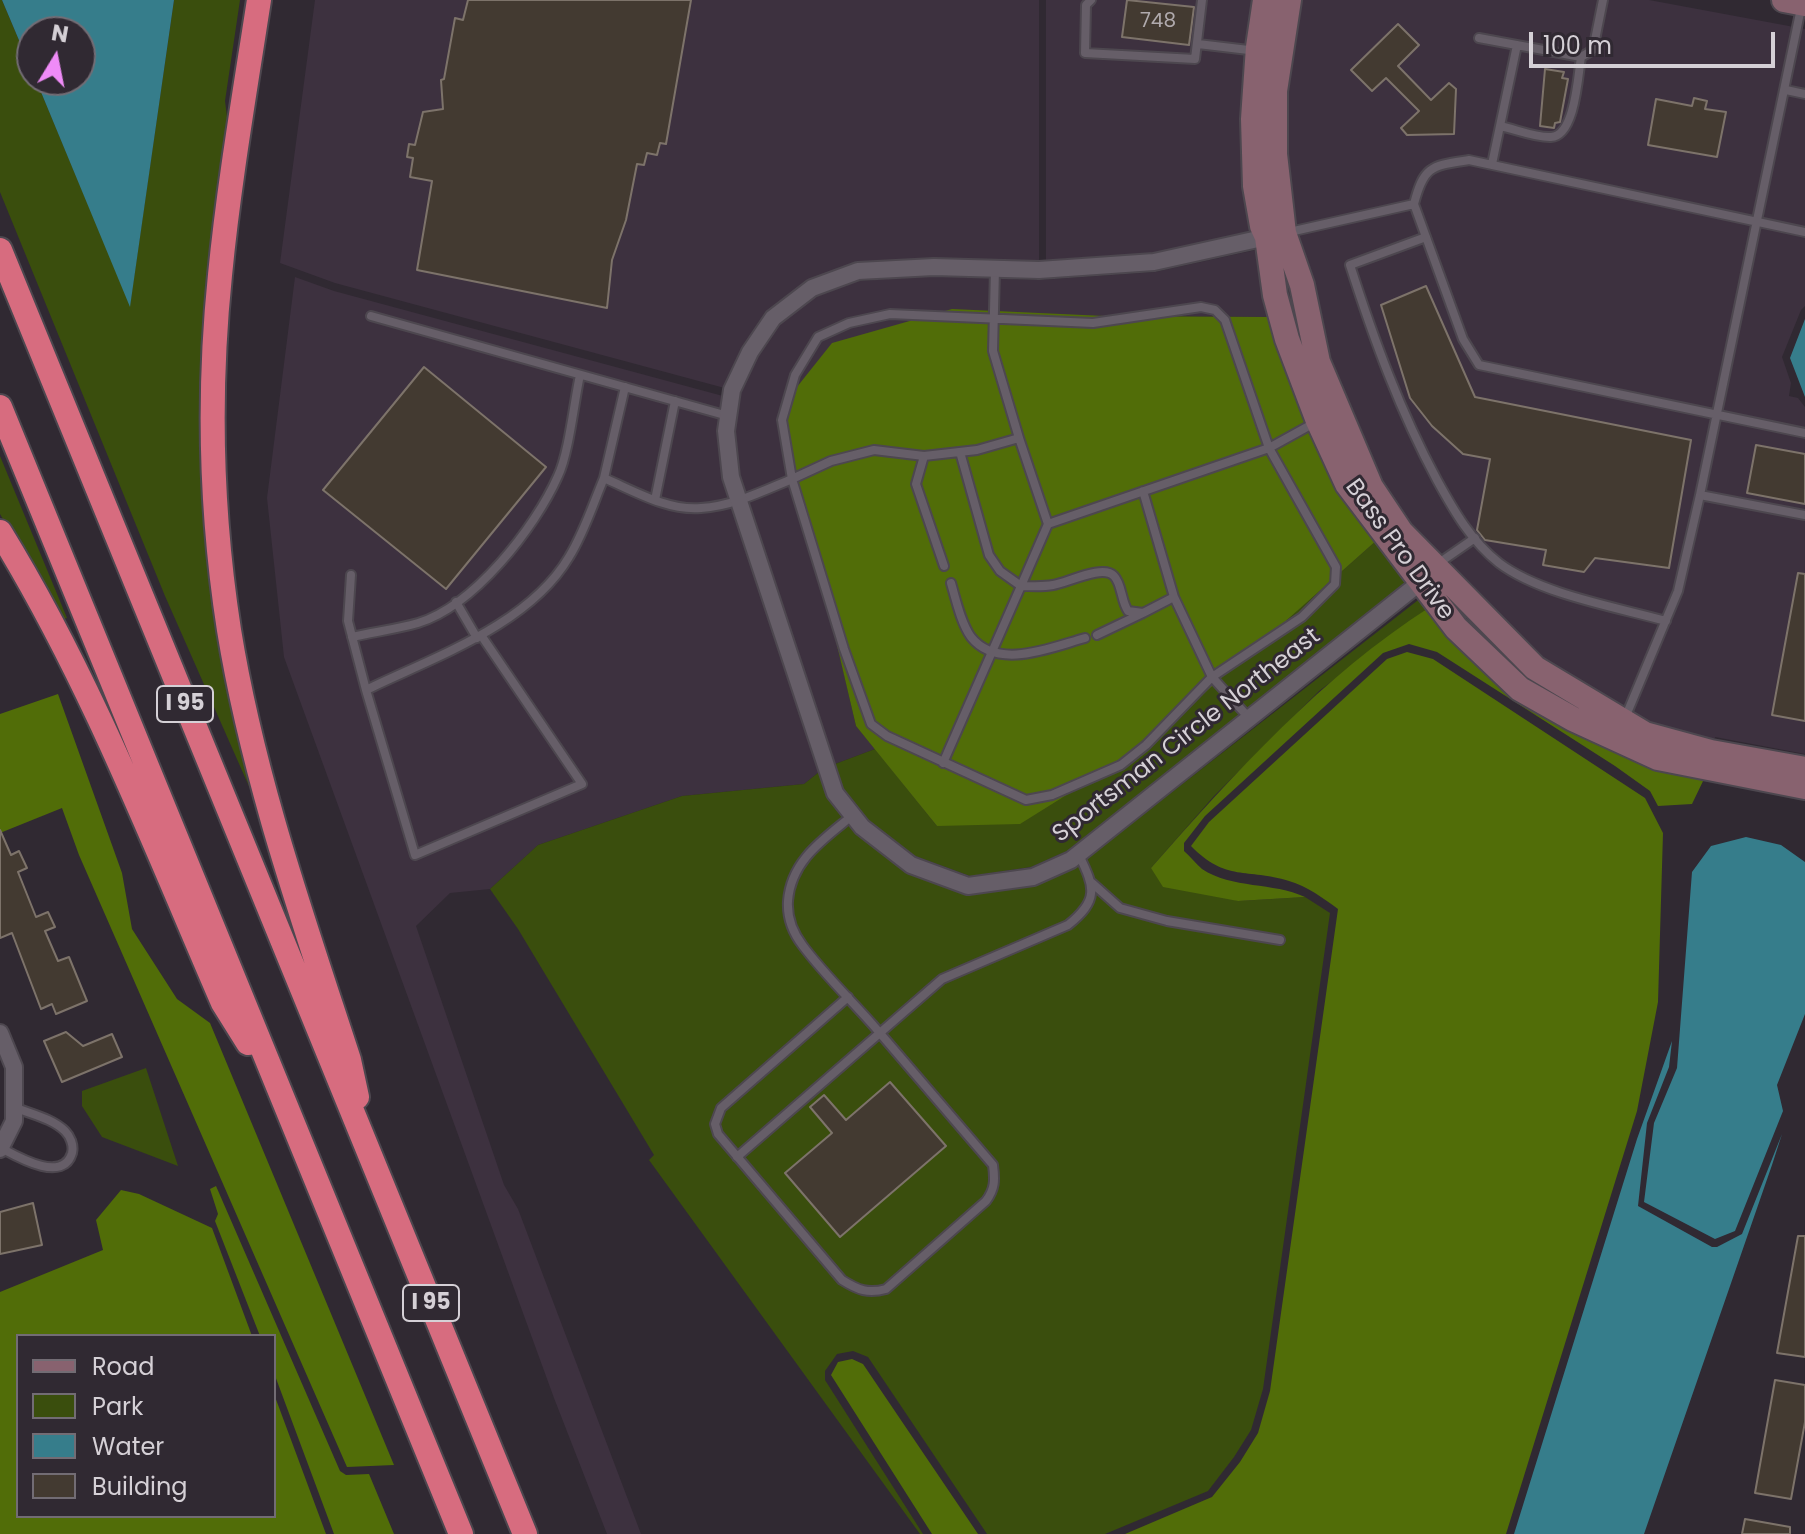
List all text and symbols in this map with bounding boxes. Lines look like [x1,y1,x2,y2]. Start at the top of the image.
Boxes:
house number: 748 [1140,10,1176,34]
north arrow [16,16,96,96]
scale bar [1533,16,1779,66]
text: N [49,17,71,51]
text: 100 m [1543,29,1612,62]
street label: Bass Pro Drive [1338,474,1460,626]
street label: Sportsman Circle Northeast [1048,623,1326,849]
road number: I 95 [157,686,213,722]
road number: I 95 [403,1285,459,1321]
legend [16,1334,276,1518]
text: Road [92,1350,154,1383]
text: Park [92,1390,143,1423]
text: Water [92,1430,164,1463]
text: Building [92,1470,188,1503]

